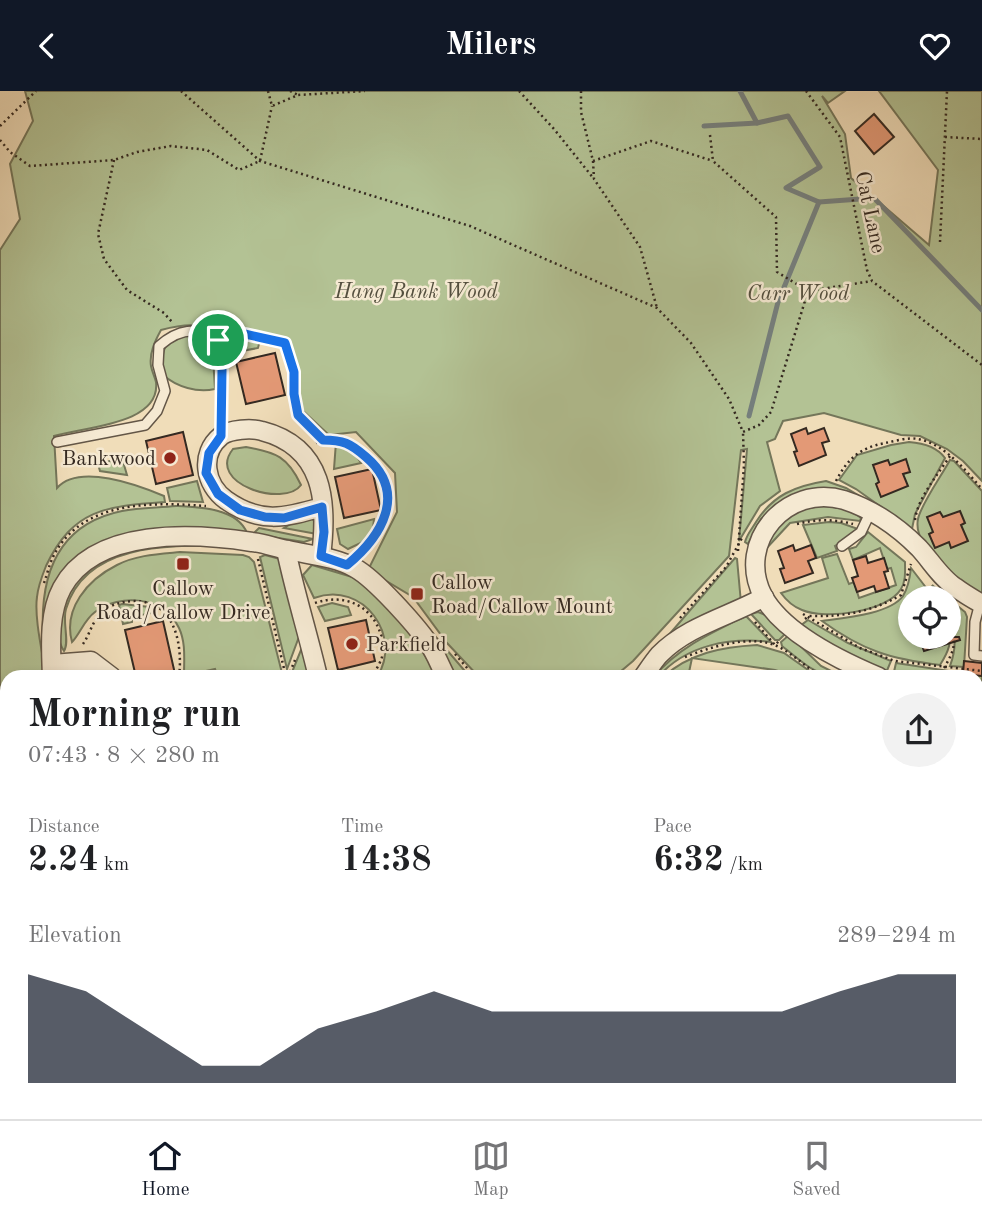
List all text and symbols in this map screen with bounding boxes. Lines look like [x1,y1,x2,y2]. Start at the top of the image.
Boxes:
icon: back [28,27,66,65]
icon: heart [916,27,954,65]
text: Milers [446,30,536,62]
street label: Cat Lane [851,169,888,255]
park label: Hang Bank Wood [333,282,498,303]
park label: Carr Wood [747,284,850,305]
pin [188,310,248,370]
icon: arrive [199,321,237,359]
place label: Bankwood [62,449,156,470]
marker: Bankwood [162,450,178,466]
marker: Callow Road/Callow Drive [175,556,191,572]
place label: Callow Road/Callow Mount [431,573,613,618]
place label: Callow Road/Callow Drive [96,579,270,624]
marker: Callow Road/Callow Mount [409,586,425,602]
map controls [898,586,961,649]
button: locate [898,586,961,649]
place label: Parkfield [366,635,447,656]
marker: Parkfield [344,636,360,652]
button: share [882,693,956,767]
text: Morning run [28,697,241,735]
text: 07:43 · 8 × 280 m [28,744,220,767]
text: Distance [28,818,100,837]
text: Time [341,818,383,837]
text: Pace [653,818,692,837]
text: 2.24 [28,843,99,878]
text: 14:38 [341,843,432,878]
text: 6:32 [653,843,724,878]
text: km [99,856,129,875]
text: /km [724,856,763,875]
text: Elevation [28,924,122,947]
text: 289–294 m [837,924,956,947]
tab: Home [141,1137,189,1202]
tab: Map [472,1137,510,1202]
tab: Saved [792,1137,841,1202]

